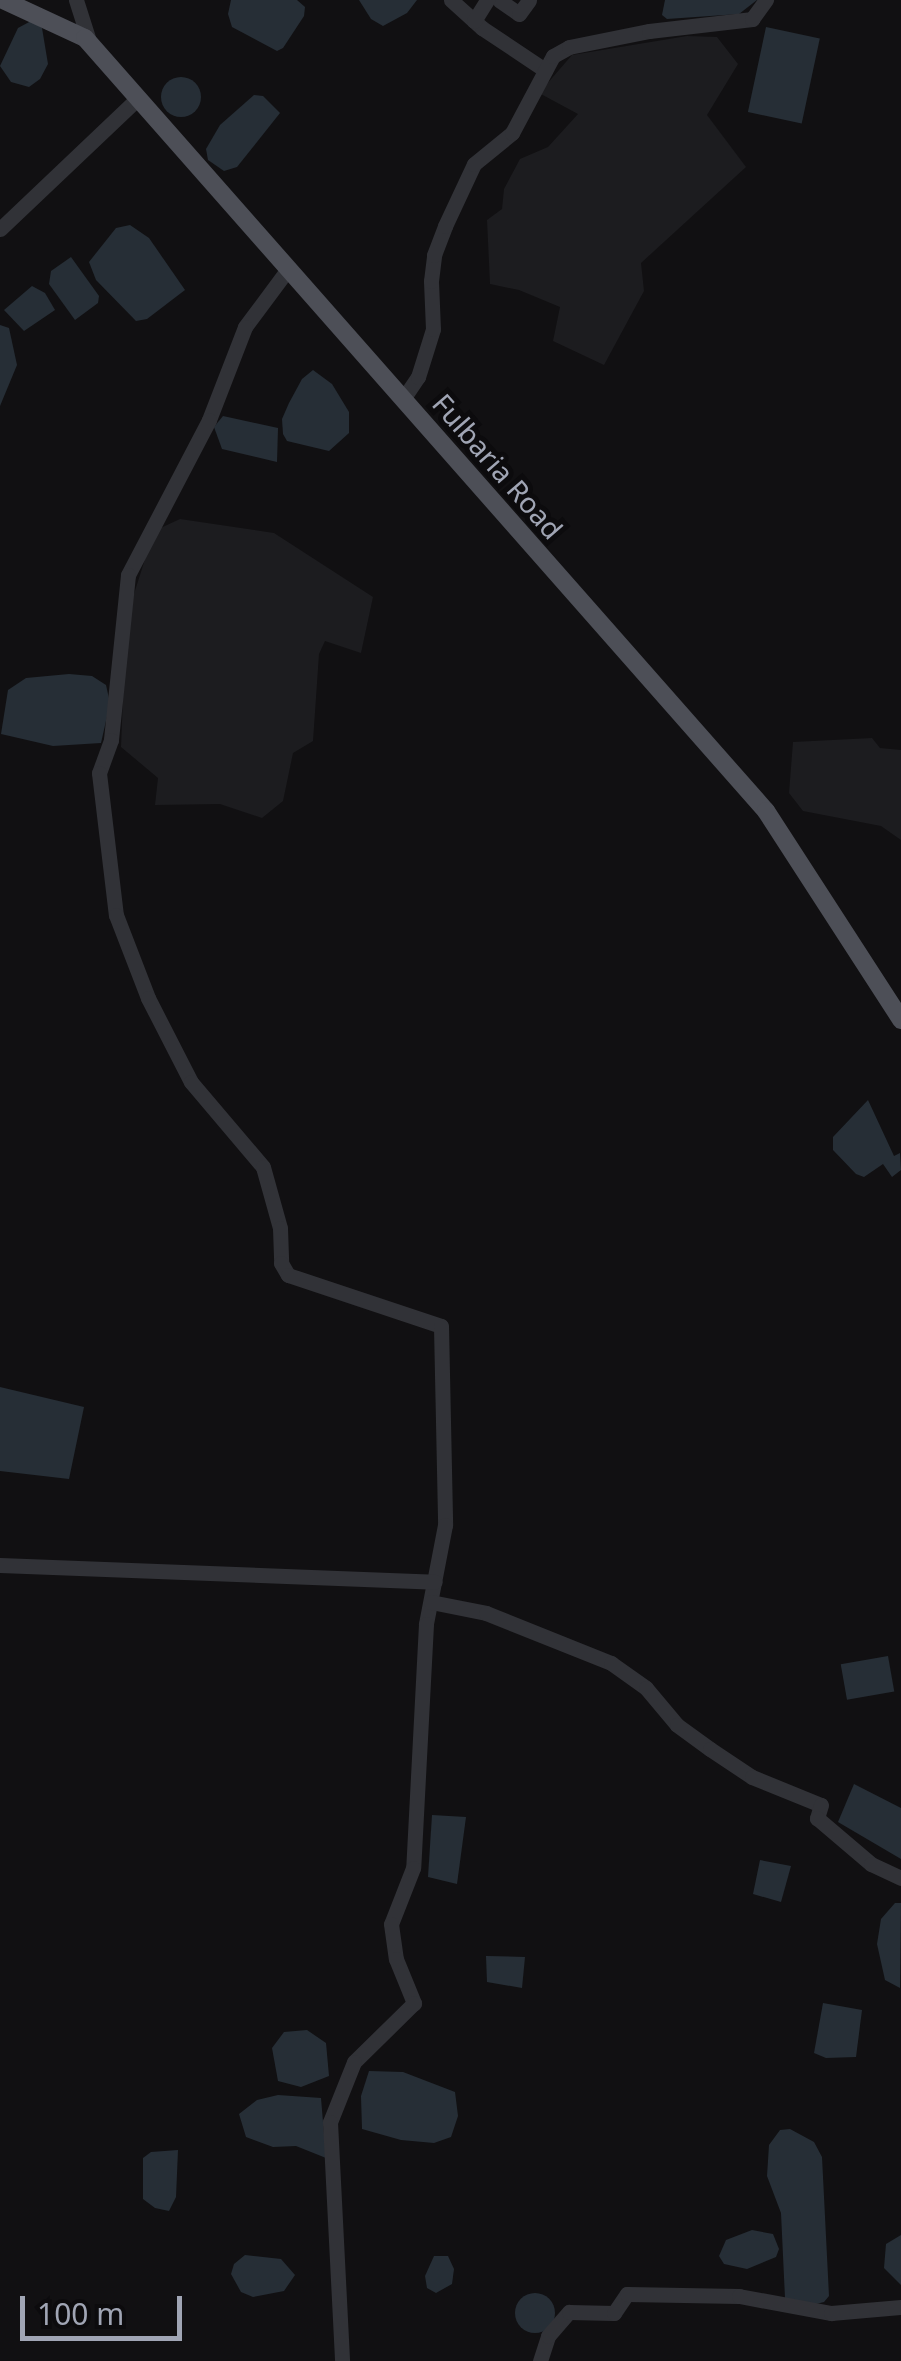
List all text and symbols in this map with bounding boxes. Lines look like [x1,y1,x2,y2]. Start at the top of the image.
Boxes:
street label: Fulbaria Road [426,387,570,545]
scale bar [25,2276,188,2338]
text: 100 m [37,2293,124,2334]

